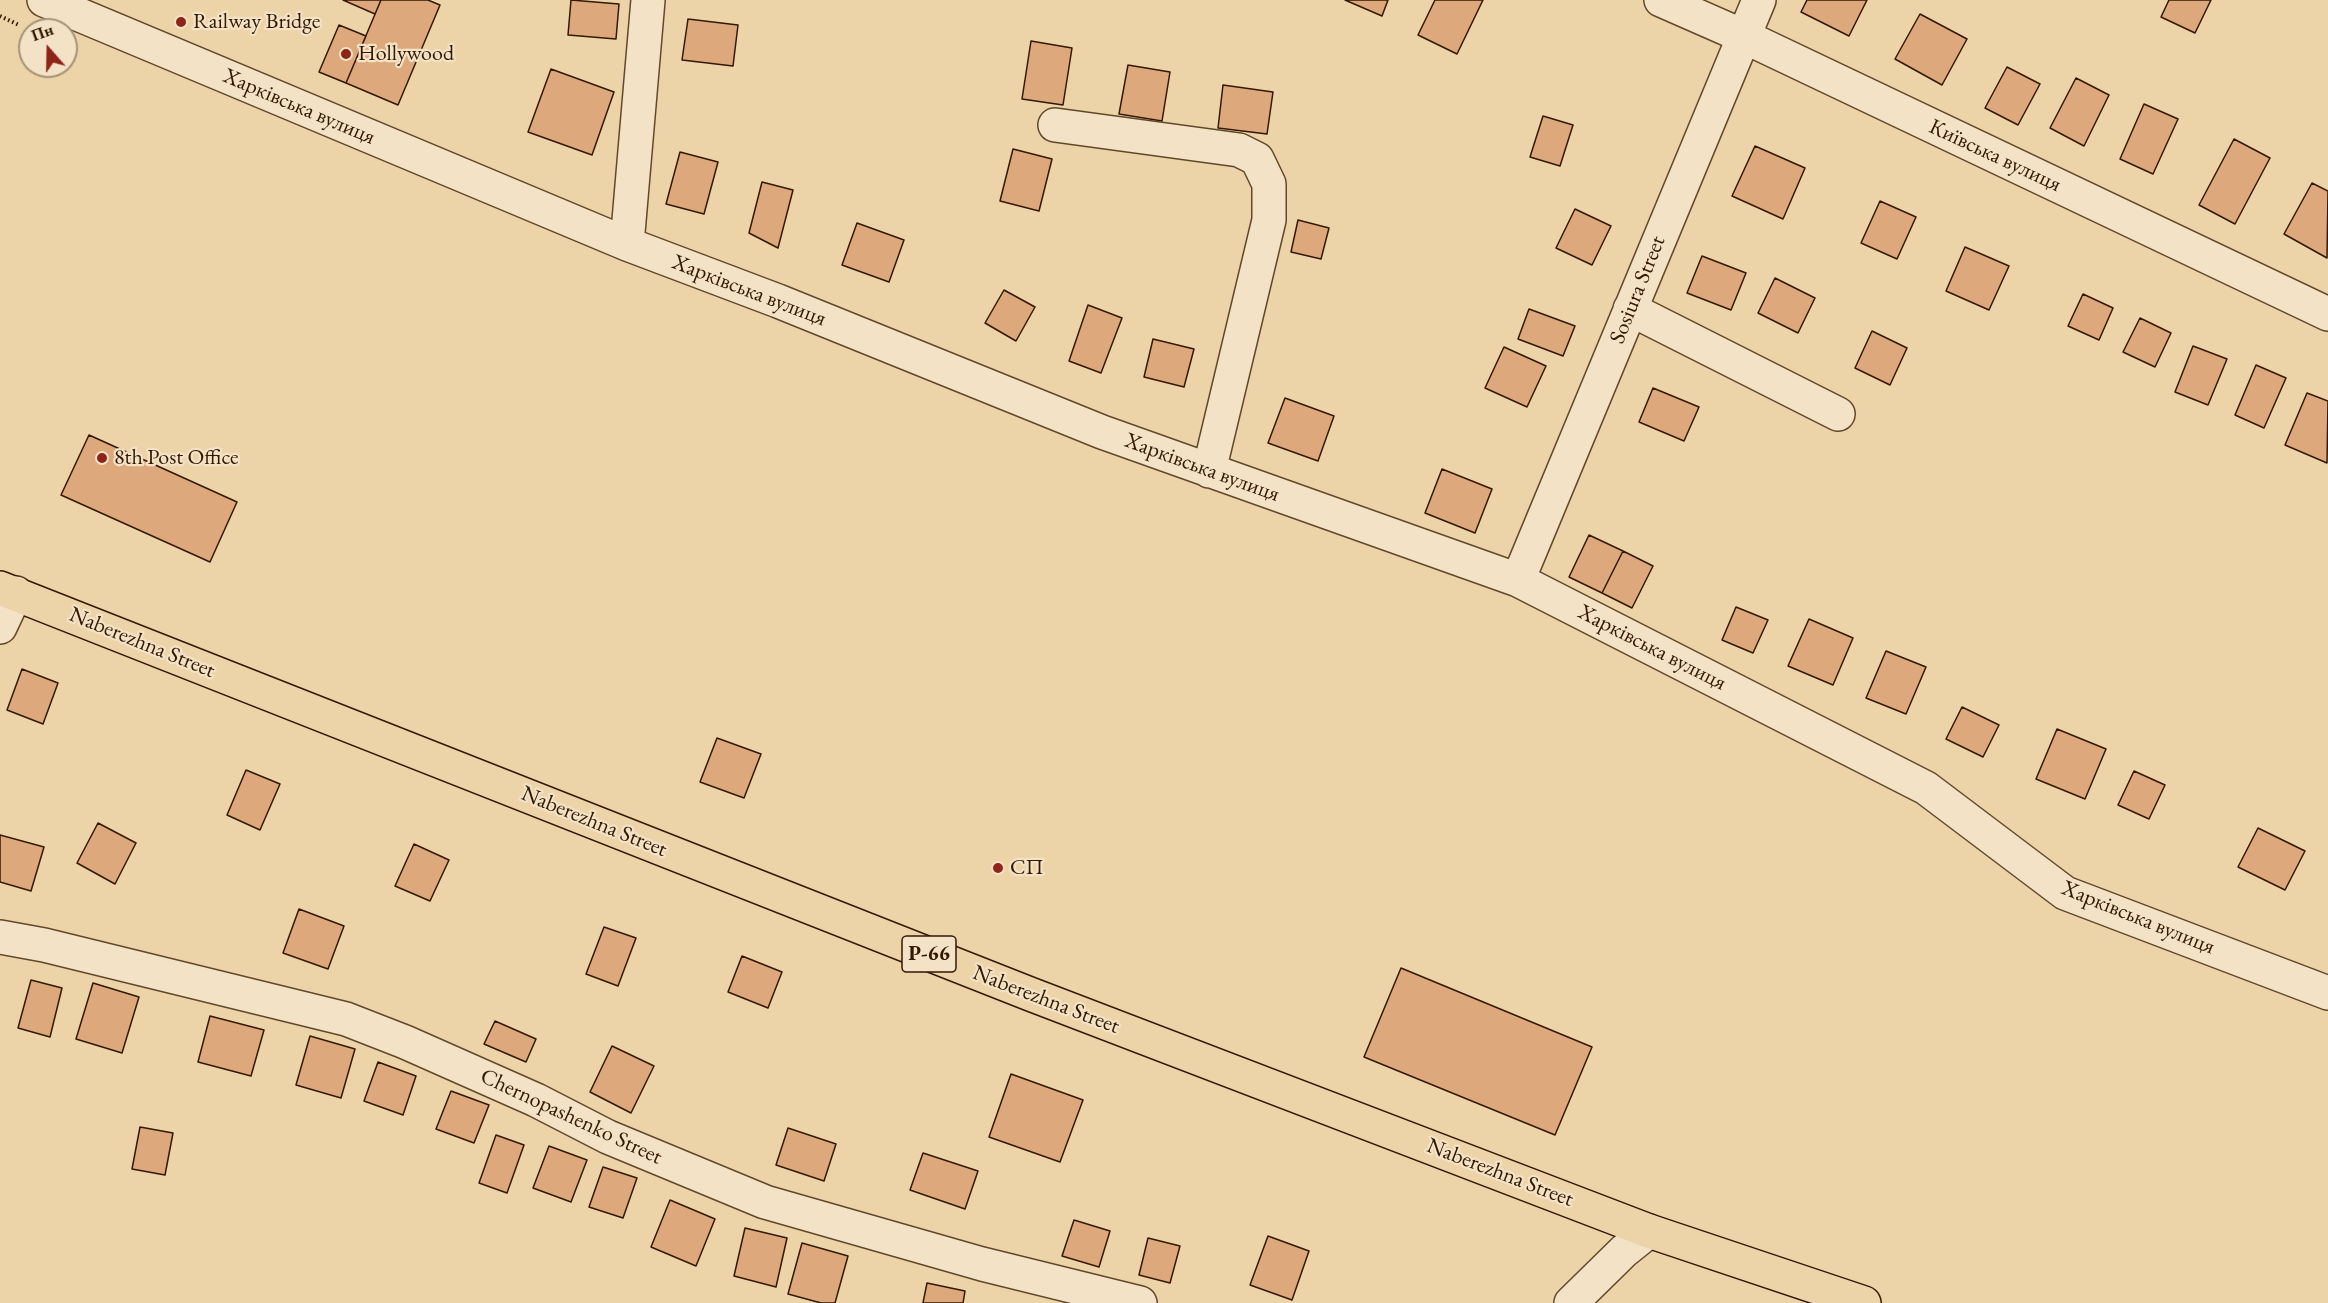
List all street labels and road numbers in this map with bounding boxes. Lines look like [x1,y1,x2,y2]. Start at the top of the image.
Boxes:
street label: Харківська вулиця [219,63,379,151]
street label: Київська вулиця [1925,114,2065,198]
street label: Sosiura Street [1604,232,1672,348]
street label: Харківська вулиця [668,249,830,333]
street label: Харківська вулиця [1121,428,1283,508]
street label: Харківська вулиця [1573,599,1731,697]
street label: Naberezhna Street [65,602,219,684]
street label: Naberezhna Street [517,781,671,863]
street label: Харківська вулиця [2058,875,2218,961]
road number: Р-66 [902,936,956,972]
street label: Naberezhna Street [969,960,1123,1040]
street label: Chernopashenko Street [476,1063,666,1171]
street label: Naberezhna Street [1423,1133,1577,1213]

